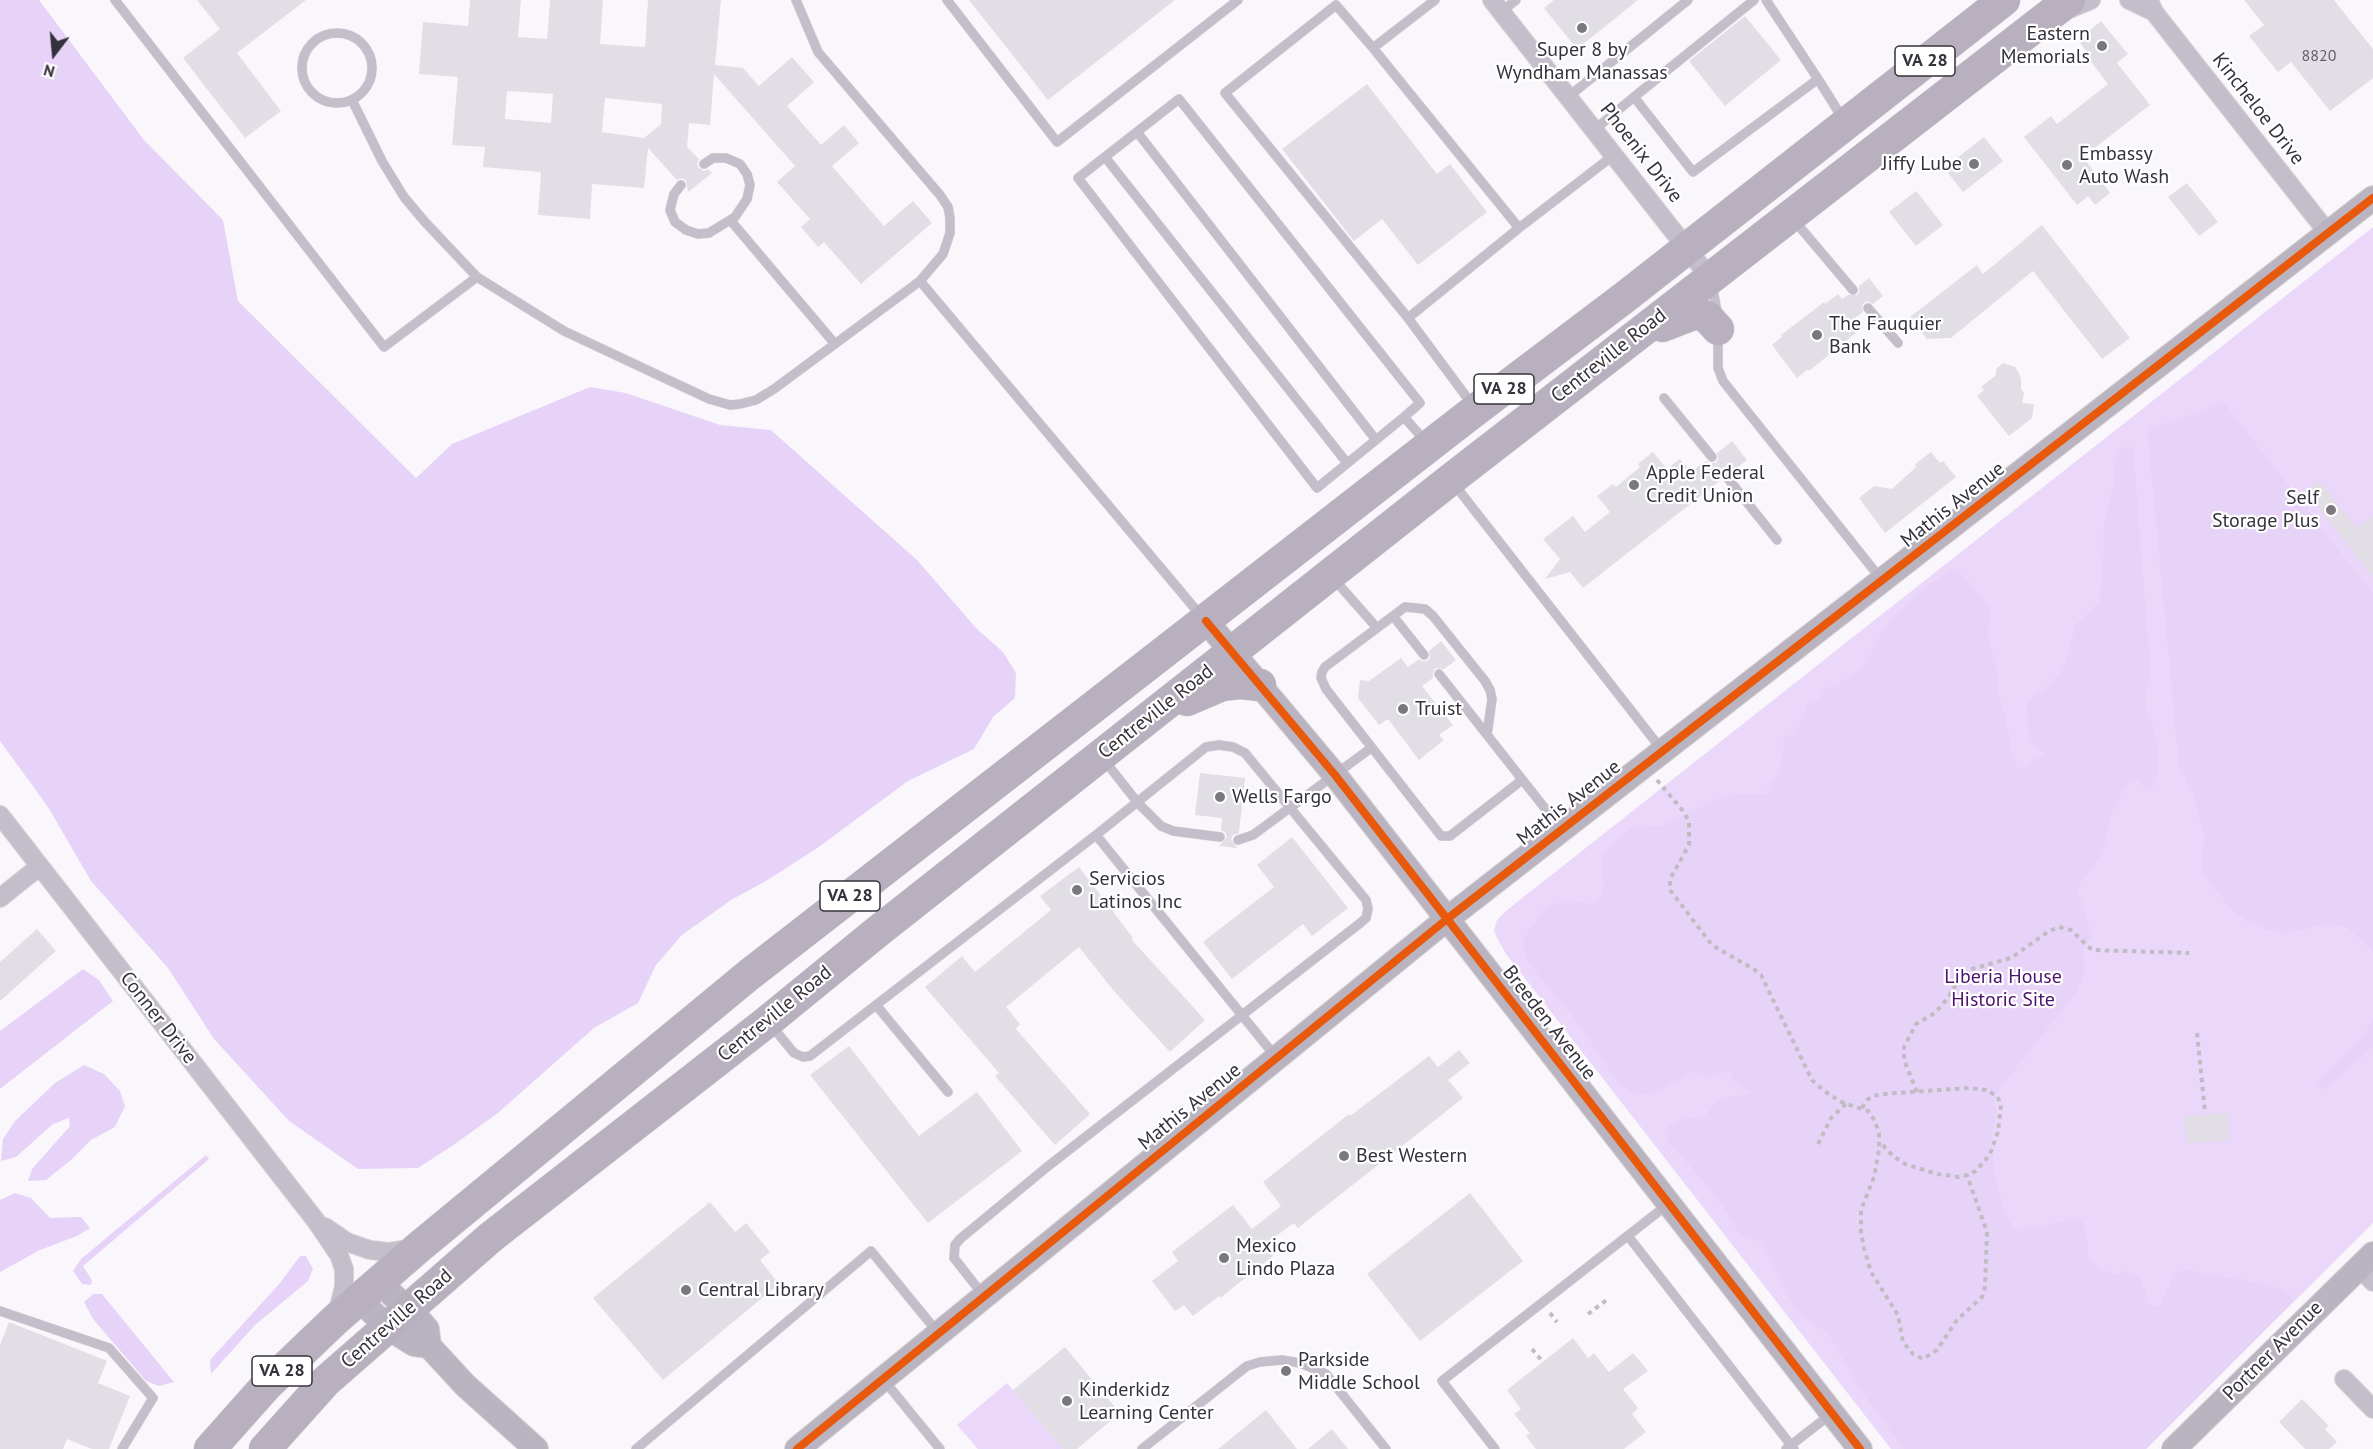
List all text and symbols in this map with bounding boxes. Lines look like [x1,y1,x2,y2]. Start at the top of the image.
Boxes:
marker: Super 8 by Wyndham Manassas [1575,21,1589,35]
place label: Eastern Memorials [2001,22,2090,69]
north arrow [24,24,84,84]
place label: Super 8 by Wyndham Manassas [1496,38,1668,85]
marker: Eastern Memorials [2095,39,2109,53]
road number: VA 28 [1895,46,1955,76]
house number: 8820 [2302,46,2336,66]
street label: Kincheloe Drive [2207,48,2309,170]
text: N [41,60,57,82]
street label: Phoenix Drive [1595,98,1687,208]
place label: Embassy Auto Wash [2079,142,2169,189]
place label: Jiffy Lube [1882,152,1962,176]
marker: Jiffy Lube [1967,157,1981,171]
marker: Embassy Auto Wash [2060,158,2074,172]
street label: Centreville Road [1547,304,1671,408]
place label: The Fauquier Bank [1829,312,1941,359]
marker: The Fauquier Bank [1810,328,1824,342]
road number: VA 28 [1474,374,1534,404]
street label: Mathis Avenue [1896,457,2010,553]
place label: Apple Federal Credit Union [1646,461,1765,508]
marker: Apple Federal Credit Union [1627,478,1641,492]
place label: Self Storage Plus [2212,486,2319,533]
marker: Self Storage Plus [2324,503,2338,517]
street label: Centreville Road [1094,660,1218,764]
place label: Truist [1415,697,1462,721]
marker: Truist [1396,702,1410,716]
street label: Mathis Avenue [1512,755,1626,851]
place label: Wells Fargo [1232,785,1332,809]
marker: Wells Fargo [1213,790,1227,804]
place label: Servicios Latinos Inc [1089,867,1182,914]
road number: VA 28 [820,881,880,911]
marker: Servicios Latinos Inc [1070,883,1084,897]
street label: Centreville Road [713,961,837,1067]
street label: Breeden Avenue [1497,961,1601,1085]
park label: Liberia House Historic Site [1944,965,2062,1012]
street label: Conner Drive [115,967,201,1069]
street label: Mathis Avenue [1134,1058,1246,1156]
place label: Best Western [1356,1144,1467,1168]
marker: Best Western [1337,1149,1351,1163]
place label: Mexico Lindo Plaza [1236,1234,1335,1281]
marker: Mexico Lindo Plaza [1217,1251,1231,1265]
street label: Centreville Road [336,1264,458,1374]
place label: Central Library [698,1278,824,1302]
marker: Central Library [679,1283,693,1297]
street label: Portner Avenue [2218,1296,2328,1406]
place label: Parkside Middle School [1298,1348,1420,1395]
road number: VA 28 [252,1356,312,1386]
marker: Parkside Middle School [1279,1364,1293,1378]
place label: Kinderkidz Learning Center [1079,1378,1214,1425]
marker: Kinderkidz Learning Center [1060,1394,1074,1408]

